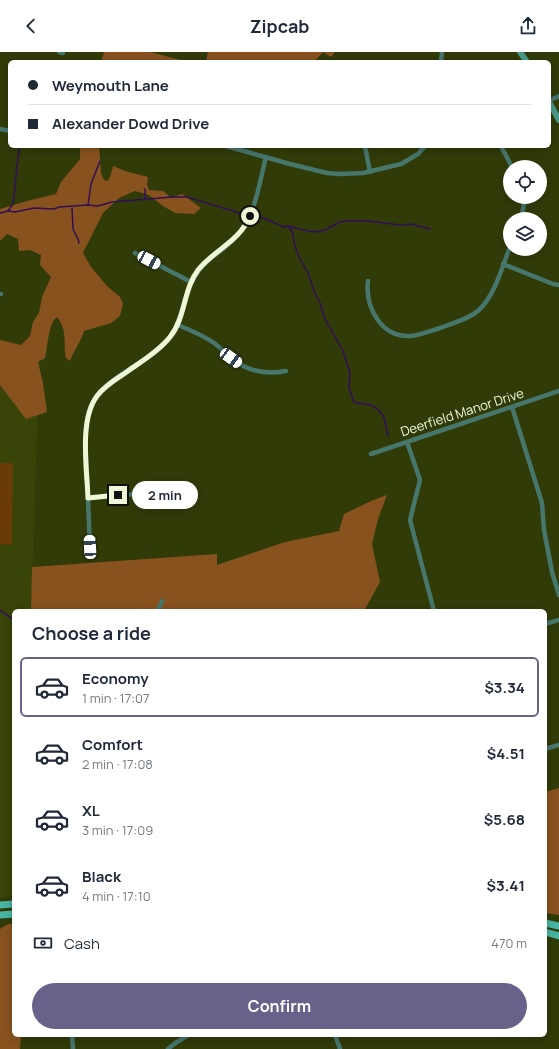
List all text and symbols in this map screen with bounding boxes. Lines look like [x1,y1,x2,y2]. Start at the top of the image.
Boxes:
text: Zipcab [250,14,309,38]
icon: back [20,15,42,37]
icon: share [517,15,539,37]
text: Weymouth Lane [52,75,169,96]
text: Alexander Dowd Drive [52,113,209,134]
map controls [503,160,547,256]
button: locate [503,160,547,204]
route start [241,207,259,225]
button: layers [503,212,547,256]
car [136,249,162,271]
car [218,346,244,370]
street label: Deerfield Manor Drive [398,383,526,440]
callout: 2 min [132,481,198,509]
route end [109,486,127,504]
text: 2 min [148,486,182,504]
car [83,535,97,559]
text: Choose a ride [32,621,151,645]
text: Economy [82,668,149,689]
icon: car [34,669,70,705]
text: $3.34 [484,677,525,698]
text: 1 min · 17:07 [82,689,150,707]
text: Comfort [82,734,143,755]
icon: car [34,735,70,771]
text: $4.51 [487,743,525,764]
text: 2 min · 17:08 [82,755,153,773]
text: XL [82,800,100,821]
icon: car [34,801,70,837]
text: $5.68 [484,809,525,830]
text: 3 min · 17:09 [82,821,153,839]
text: Black [82,866,121,887]
icon: car [34,867,70,903]
text: $3.41 [487,875,525,896]
text: 4 min · 17:10 [82,887,151,905]
icon: cash [32,932,54,954]
text: Cash [64,933,100,954]
text: 470 m [491,934,527,952]
button: Confirm [32,983,527,1029]

